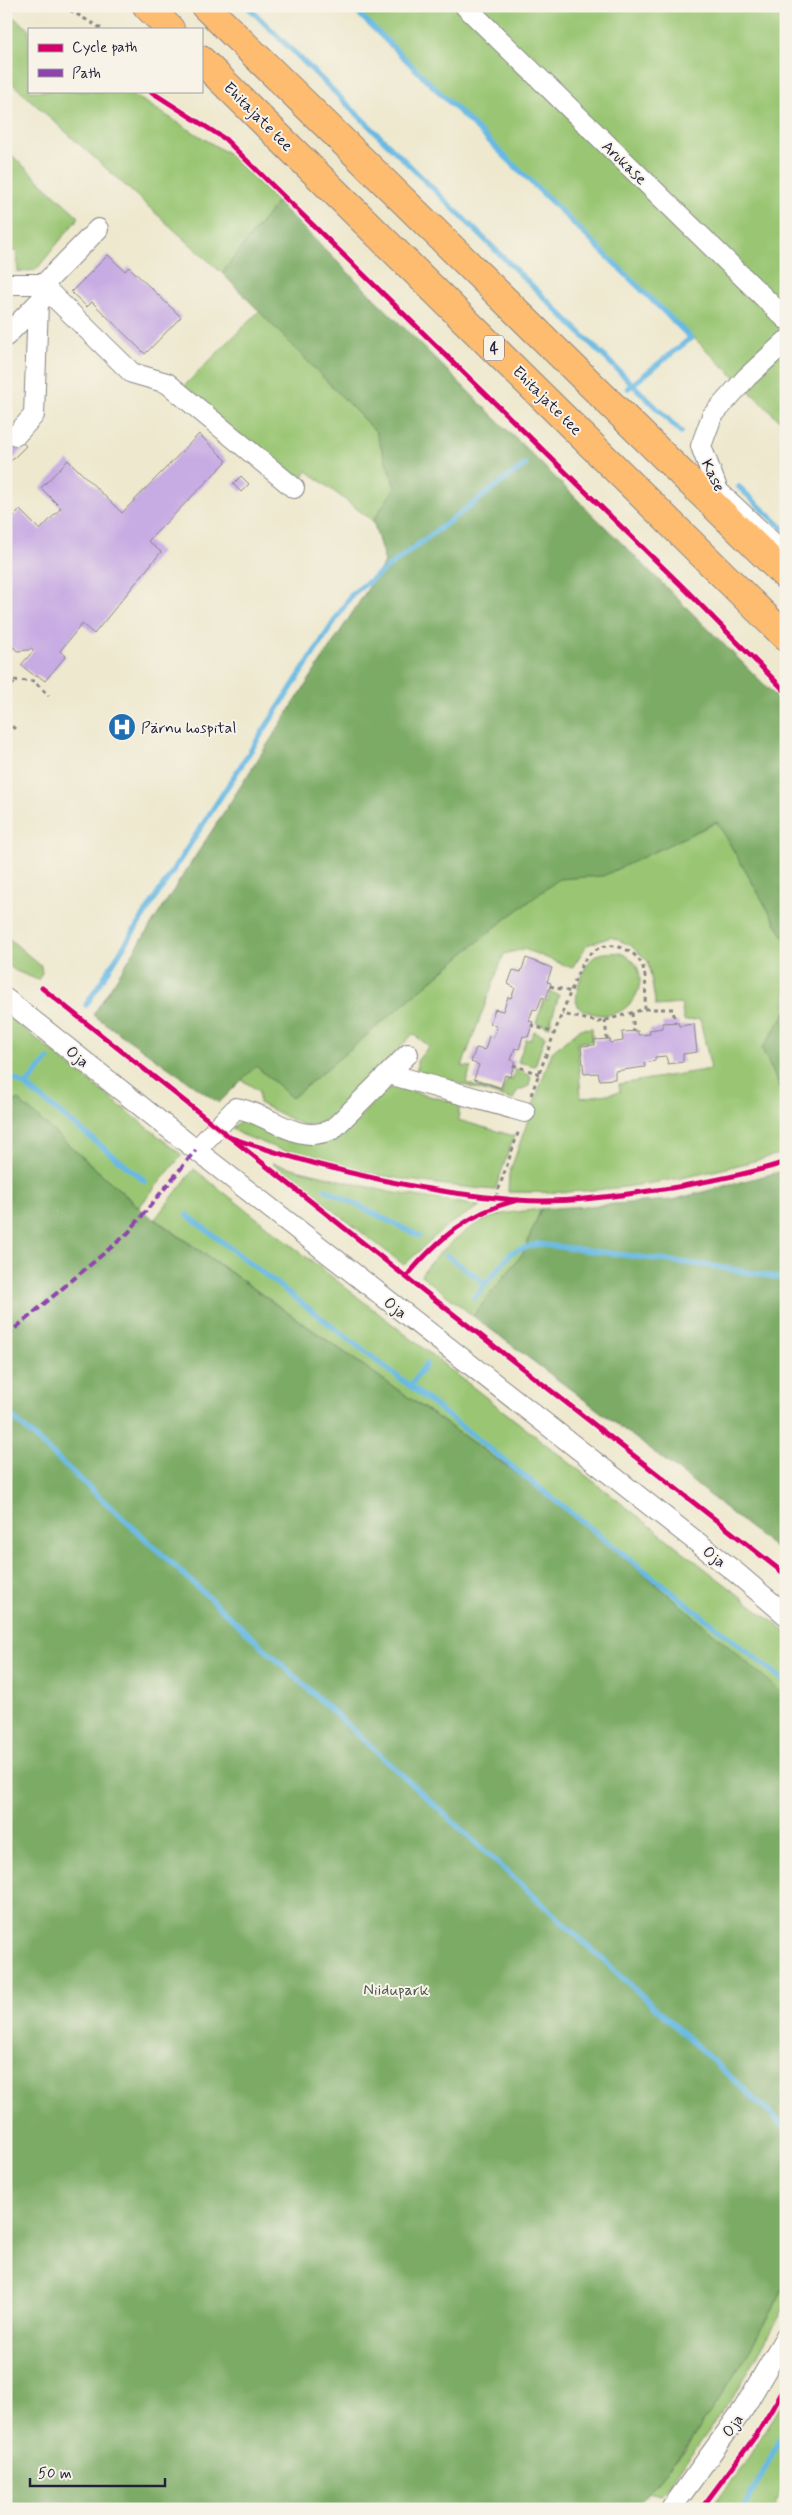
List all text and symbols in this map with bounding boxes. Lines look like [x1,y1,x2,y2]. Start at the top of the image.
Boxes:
legend [28,28,202,92]
text: Cycle path [72,38,137,58]
text: Path [72,64,101,84]
street label: Ehitajate tee [219,78,297,156]
street label: Arukase [597,136,651,190]
road number: 4 [484,336,504,360]
street label: Ehitajate tee [508,362,586,440]
street label: Kase [696,456,730,495]
hospital icon: Pärnu hospital [107,712,137,742]
place label: Pärnu hospital [141,718,236,739]
street label: Oja [61,1041,93,1073]
street label: Oja [379,1293,411,1324]
street label: Oja [698,1542,730,1573]
park label: Niidupark [363,1980,429,2001]
street label: Oja [718,2410,749,2442]
scale bar [30,2455,165,2487]
text: 50 m [38,2464,72,2484]

